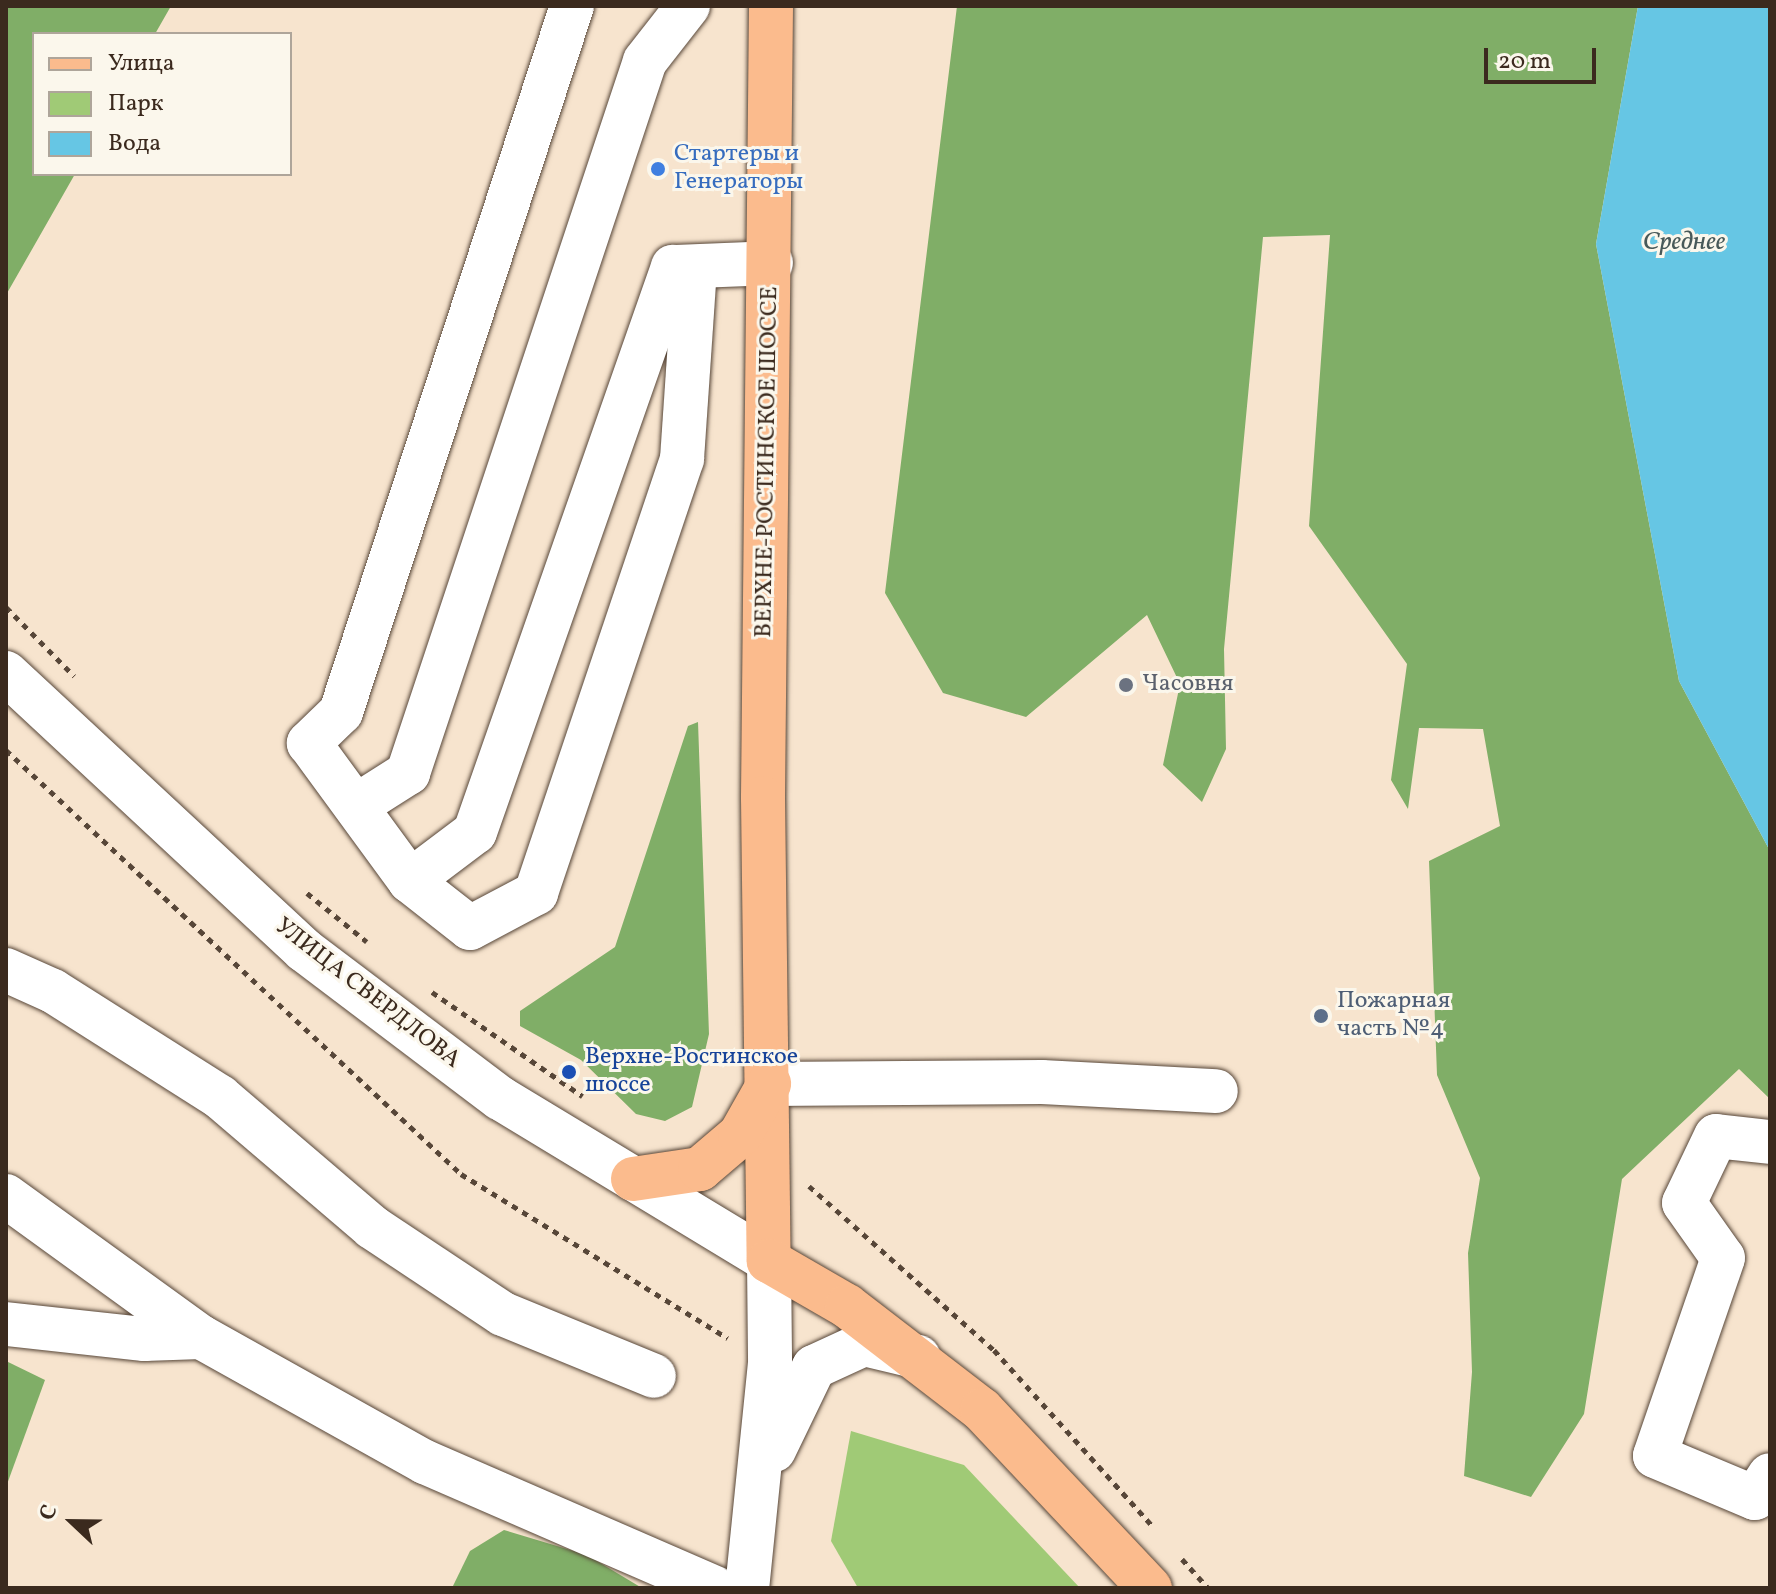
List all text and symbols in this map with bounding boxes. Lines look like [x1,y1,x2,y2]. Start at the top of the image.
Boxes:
legend [32,32,292,176]
scale bar [1488,32,1600,82]
text: 20 m [1498,45,1551,79]
text: Улица [108,47,175,81]
text: Парк [108,87,164,121]
text: Вода [108,127,161,161]
place label: Стартеры и Генераторы [674,141,803,197]
marker: Стартеры и Генераторы [649,160,667,178]
water label: Среднее [1643,227,1725,259]
street label: ВЕРХНЕ-РОСТИНСКОЕ ШОССЕ [751,286,785,638]
place label: Часовня [1142,671,1234,699]
marker: Часовня [1117,676,1135,694]
street label: УЛИЦА СВЕРДЛОВА [268,913,466,1075]
place label: Пожарная часть №4 [1337,988,1450,1044]
marker: Пожарная часть №4 [1312,1007,1330,1025]
place label: Верхне-Ростинское шоссе [585,1044,798,1100]
marker: Верхне-Ростинское шоссе [560,1063,578,1081]
north arrow [32,1482,112,1562]
text: С [32,1500,66,1525]

